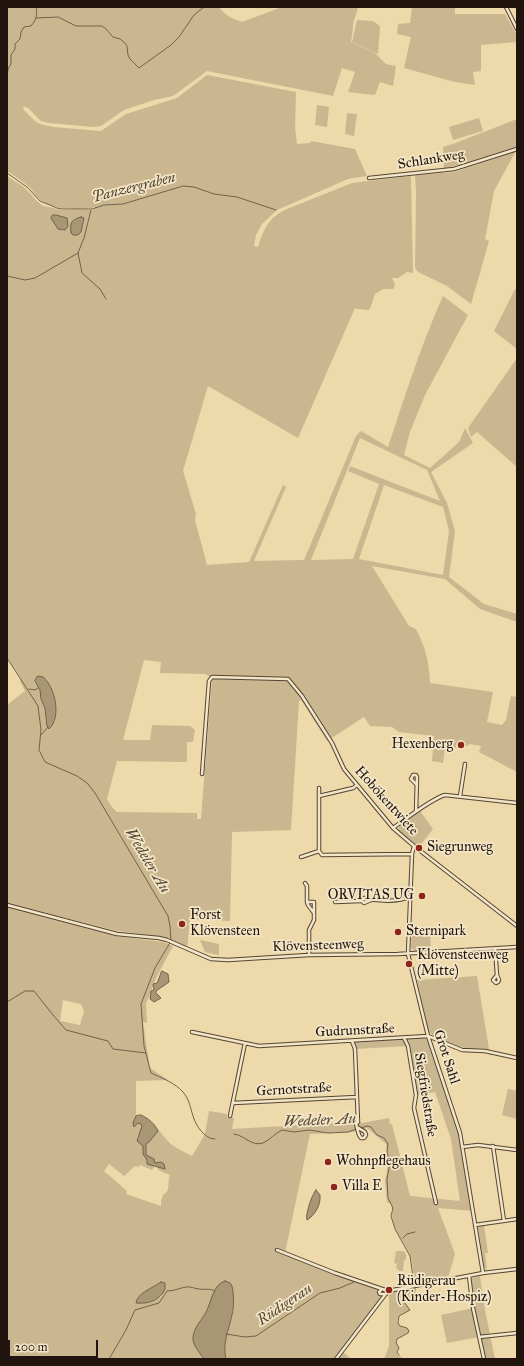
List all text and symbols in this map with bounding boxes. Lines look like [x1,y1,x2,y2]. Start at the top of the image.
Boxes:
street label: Schlankweg [397,146,465,174]
water label: Panzergraben [91,169,177,207]
place label: Hexenberg [391,737,453,753]
marker: Hexenberg [456,740,466,750]
street label: Hobökentwiete [351,763,421,839]
water label: Wedeler Au [121,825,173,897]
place label: Siegrunweg [427,840,493,856]
marker: Siegrunweg [414,843,424,853]
place label: ORVITAS UG [328,888,414,904]
marker: ORVITAS UG [417,891,427,901]
place label: Forst Klövensteen [190,908,260,940]
marker: Forst Klövensteen [177,919,187,929]
place label: Sternipark [406,924,466,940]
marker: Sternipark [393,927,403,937]
street label: Klövensteenweg [272,936,364,956]
place label: Klövensteenweg (Mitte) [417,948,508,980]
marker: Klövensteenweg (Mitte) [404,959,414,969]
street label: Gudrunstraße [315,1021,395,1041]
street label: Grot Sahl [429,1028,463,1086]
street label: Siegfriedstraße [410,1052,440,1138]
street label: Gernotstraße [256,1080,332,1100]
water label: Wedeler Au [283,1110,357,1132]
place label: Wohnpflegehaus [336,1154,430,1170]
marker: Wohnpflegehaus [323,1157,333,1167]
place label: Villa E [342,1179,382,1195]
marker: Villa E [329,1182,339,1192]
place label: Rüdigerau (Kinder-Hospiz) [397,1274,492,1306]
water label: Rüdigerau [254,1280,316,1330]
marker: Rüdigerau (Kinder-Hospiz) [384,1285,394,1295]
scale bar [10,1332,100,1358]
text: 200 m [15,1340,48,1354]

